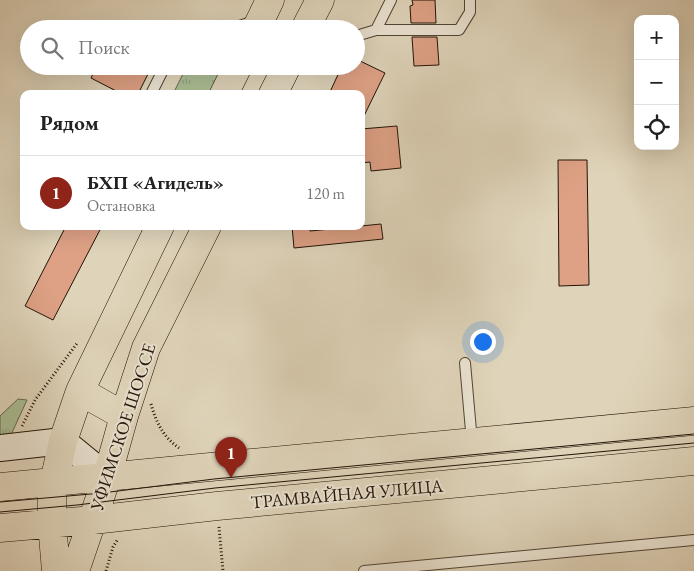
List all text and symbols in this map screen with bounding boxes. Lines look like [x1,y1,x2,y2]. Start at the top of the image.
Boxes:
map controls [634,15,679,150]
button: + [634,15,679,60]
search box [20,20,365,75]
icon: search [38,34,66,62]
text: Поиск [78,35,130,60]
button: − [634,60,679,105]
button: locate [634,105,679,150]
text: Рядом [40,109,99,136]
text: БХП «Агидель» [87,170,224,195]
text: 1 [52,183,60,204]
text: 120 m [306,183,345,204]
text: Остановка [87,195,156,216]
your location [470,329,496,355]
street label: УФИМСКОЕ ШОССЕ [84,340,160,514]
pin: 1 [215,437,247,478]
street label: ТРАМВАЙНАЯ УЛИЦА [250,474,445,513]

